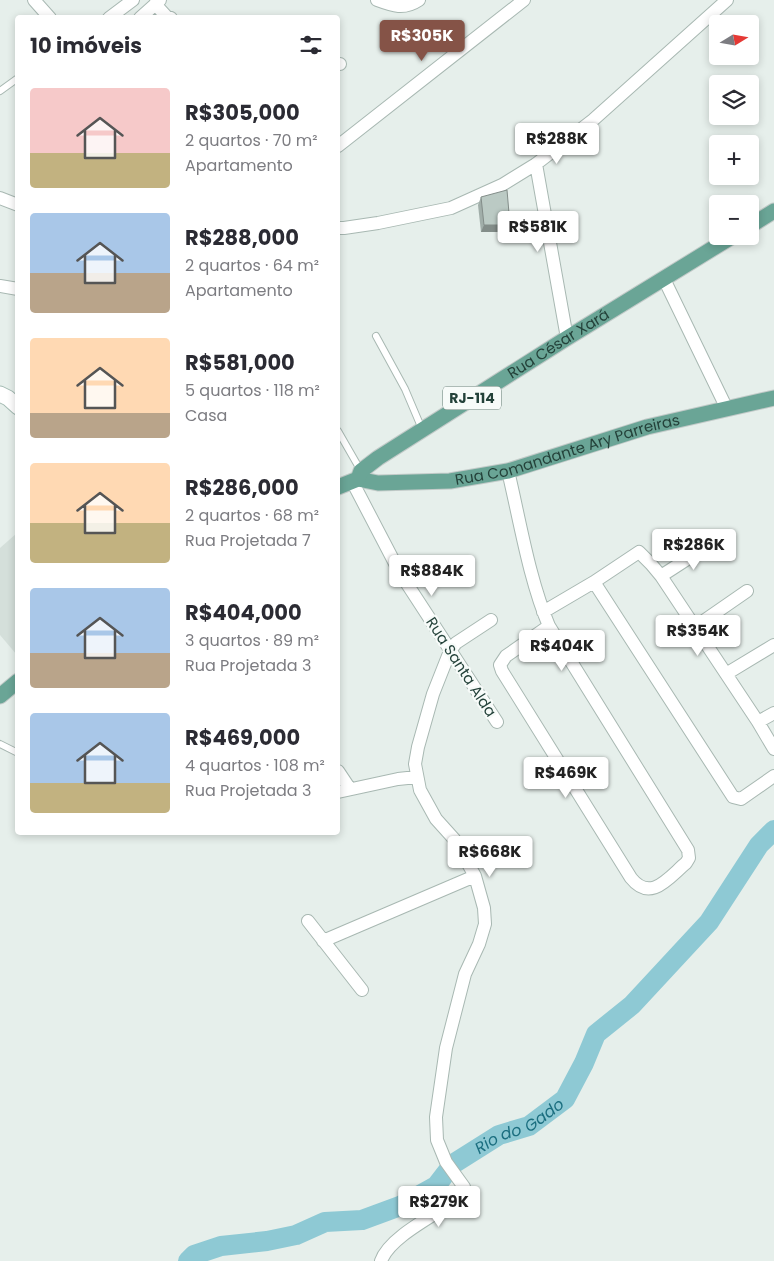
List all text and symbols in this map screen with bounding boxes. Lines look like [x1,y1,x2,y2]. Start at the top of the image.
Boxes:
north arrow [709,15,759,65]
map controls [709,15,759,245]
pin: R$305K [381,20,463,62]
text: R$305K [391,24,453,47]
text: 10 imóveis [30,31,142,60]
icon: filters [297,31,325,59]
button: layers [709,75,759,125]
text: R$305,000 [185,98,300,127]
icon: home [70,108,130,168]
pin: R$288K [516,122,598,165]
text: R$288K [526,127,588,150]
text: 2 quartos · 70 m² [185,129,317,152]
button: + [709,135,759,185]
text: Apartamento [185,154,293,177]
button: − [709,195,759,245]
pin: R$581K [497,210,579,253]
text: R$581K [509,215,567,238]
text: R$288,000 [185,223,299,252]
icon: home [70,233,130,293]
text: 2 quartos · 64 m² [185,254,319,277]
text: Apartamento [185,279,293,302]
street label: Rua César Xará [503,304,613,383]
text: R$581,000 [185,348,295,377]
icon: home [70,358,130,418]
text: 5 quartos · 118 m² [185,379,320,402]
road number: RJ-114 [443,386,501,409]
text: Casa [185,404,227,427]
street label: Rua Comandante Ary Parreiras [453,409,682,490]
text: R$286,000 [185,473,299,502]
icon: home [70,483,130,543]
text: 2 quartos · 68 m² [185,504,319,527]
pin: R$286K [653,528,735,571]
text: Rua Projetada 7 [185,529,311,552]
text: R$286K [663,533,725,556]
pin: R$884K [391,554,473,597]
text: R$884K [400,559,464,582]
text: R$404,000 [185,598,302,627]
icon: home [70,608,130,668]
street label: Rua Santa Alda [421,613,502,721]
pin: R$354K [657,614,739,657]
text: R$354K [666,619,730,642]
text: 3 quartos · 89 m² [185,629,319,652]
pin: R$404K [521,630,603,672]
text: R$404K [530,634,594,657]
text: Rua Projetada 3 [185,654,311,677]
text: R$469,000 [185,723,300,752]
icon: home [70,733,130,793]
text: 4 quartos · 108 m² [185,754,325,777]
pin: R$469K [525,756,607,799]
text: R$469K [535,761,597,784]
text: Rua Projetada 3 [185,779,311,802]
pin: R$668K [449,836,531,878]
text: R$668K [459,840,521,863]
water label: Rio do Gado [470,1093,569,1160]
pin: R$279K [398,1186,480,1228]
text: R$279K [409,1190,469,1213]

